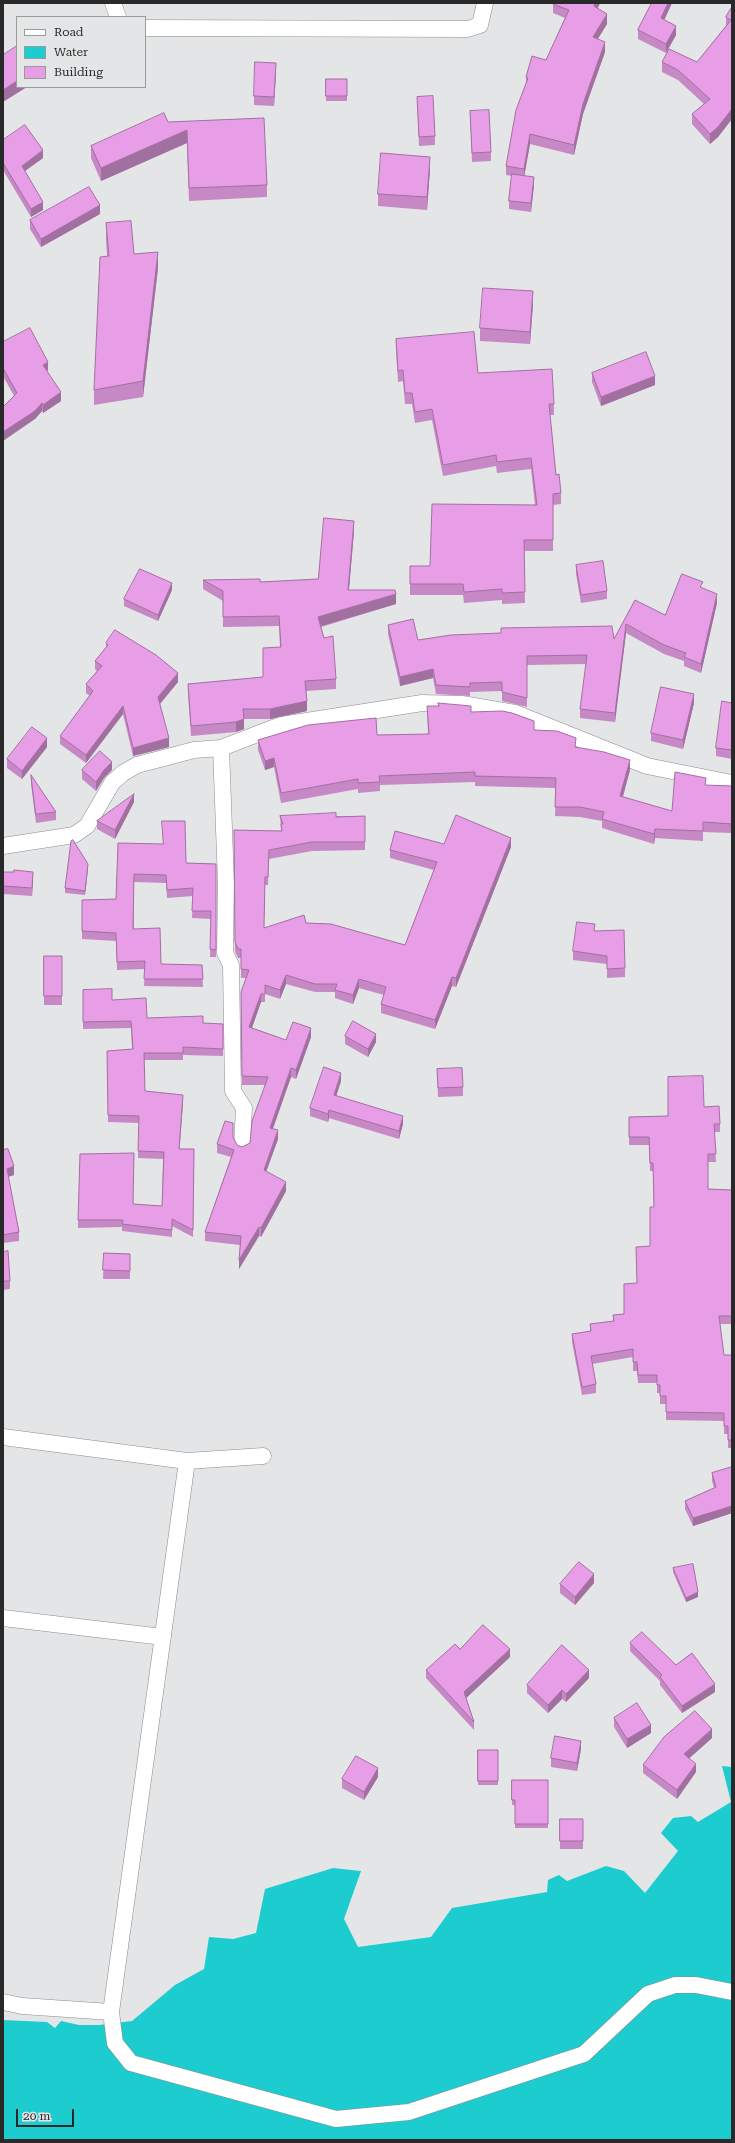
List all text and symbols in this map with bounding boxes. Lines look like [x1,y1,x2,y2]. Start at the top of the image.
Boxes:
legend [16,16,146,88]
text: Road [54,25,83,39]
text: Water [54,45,88,59]
text: Building [54,65,103,79]
scale bar [18,2101,76,2127]
text: 20 m [23,2109,50,2123]

